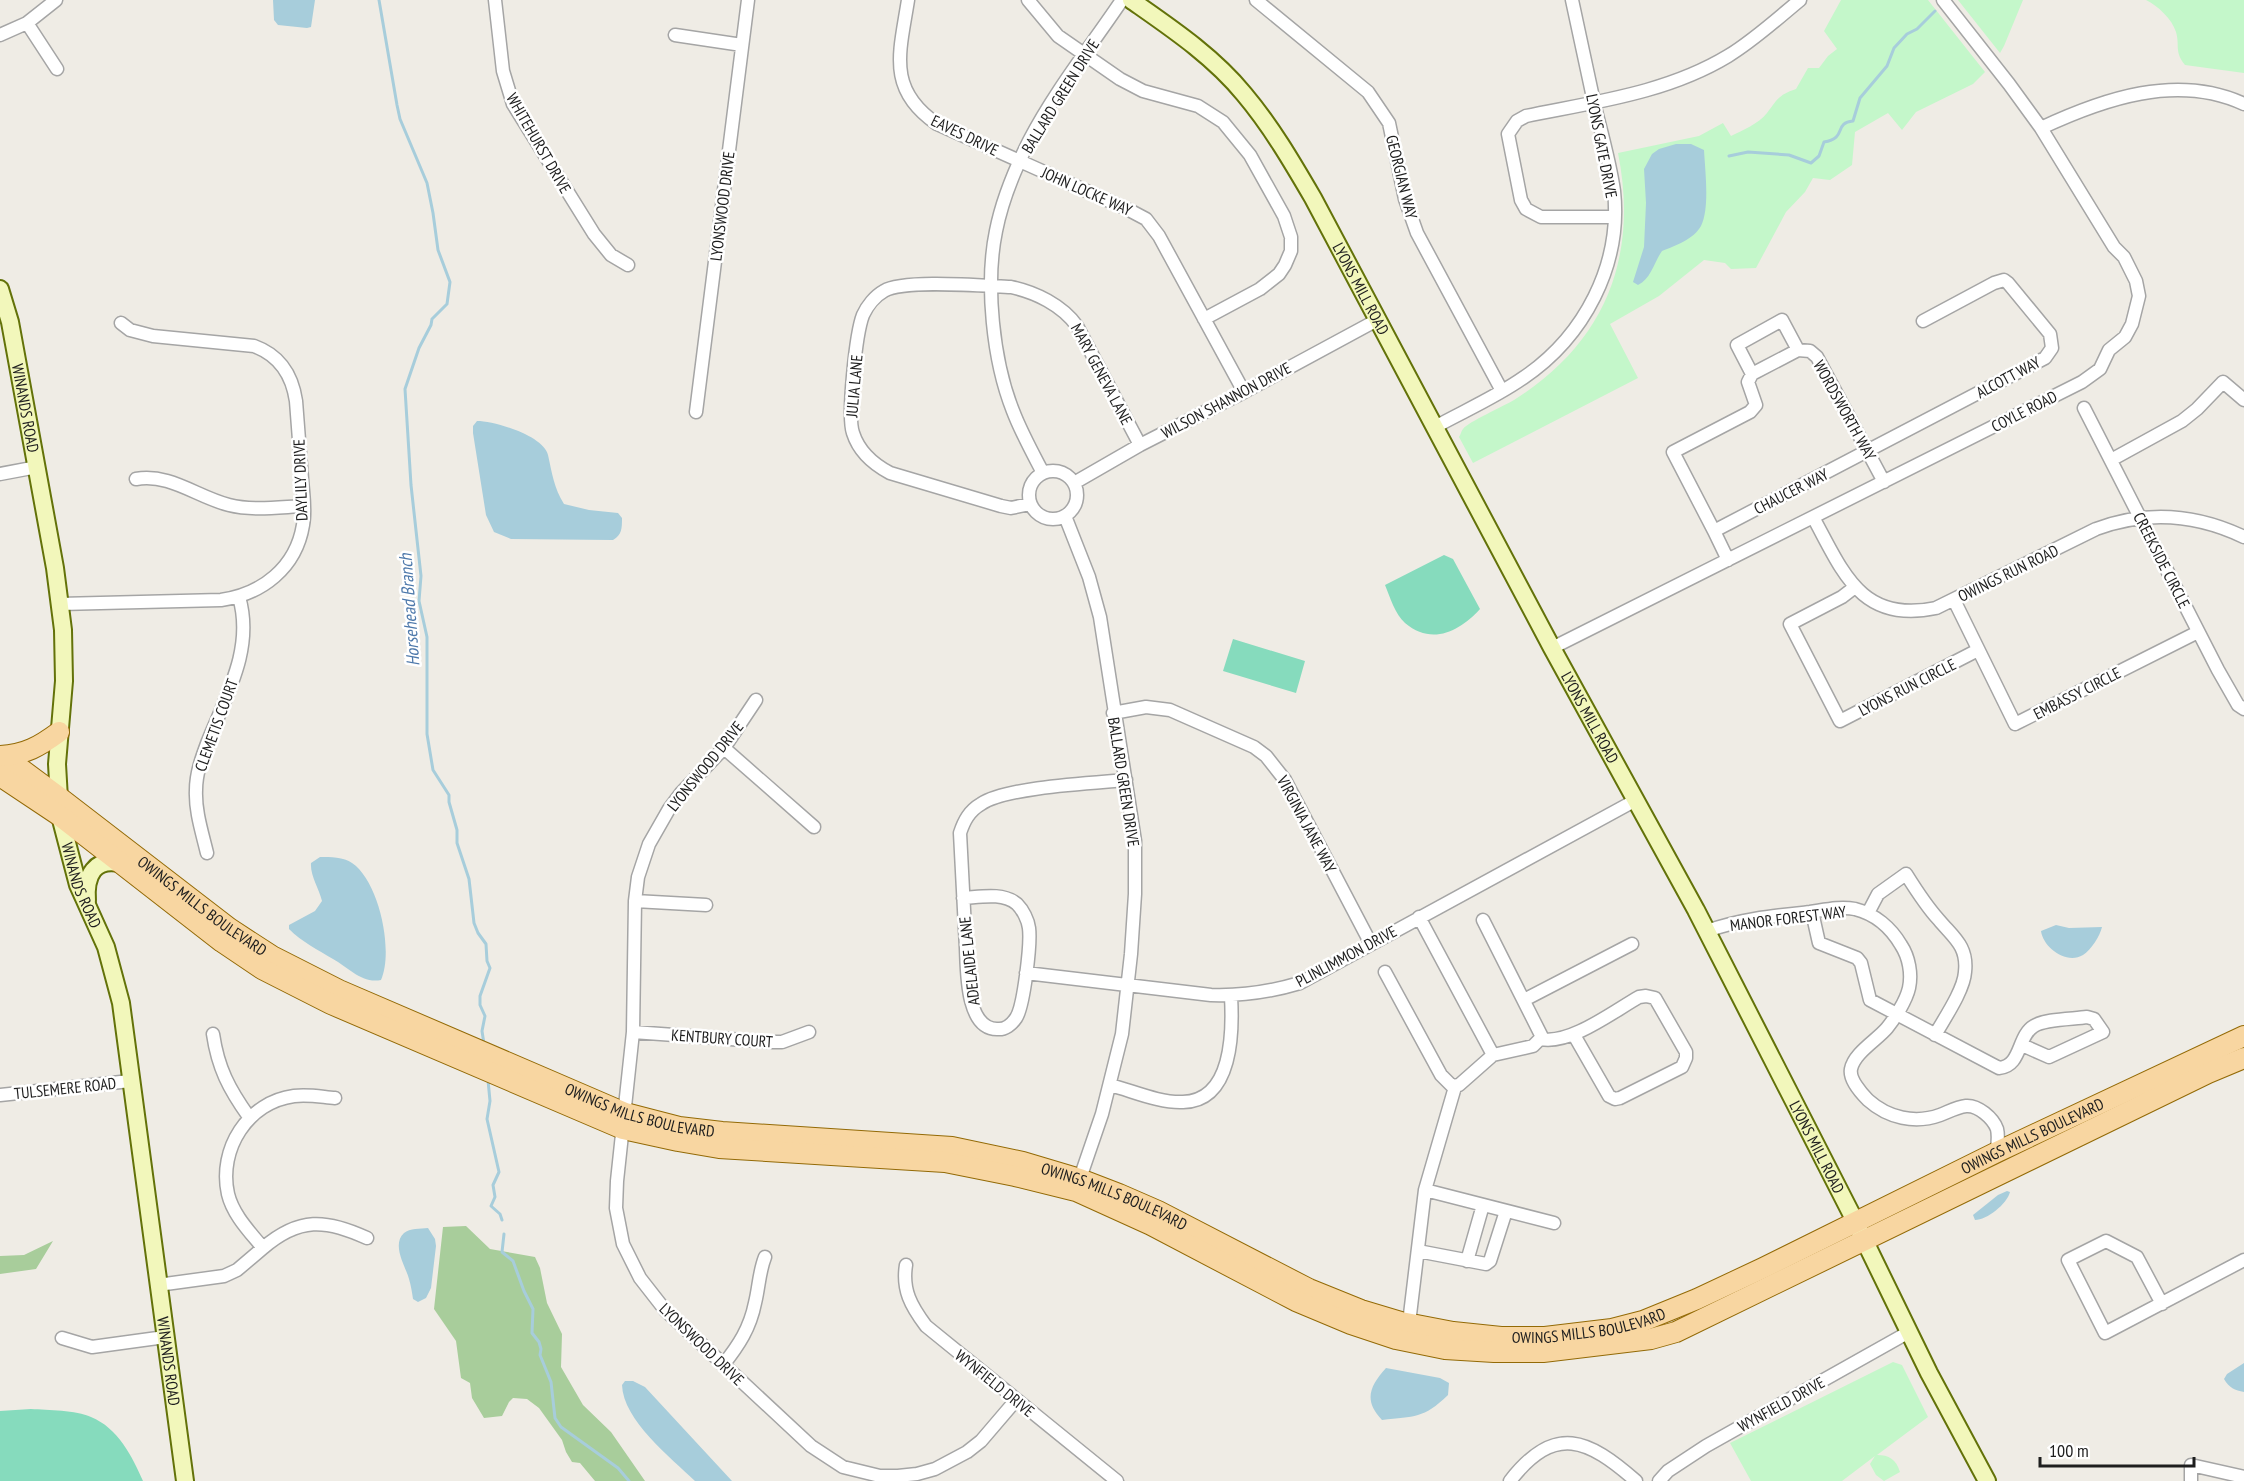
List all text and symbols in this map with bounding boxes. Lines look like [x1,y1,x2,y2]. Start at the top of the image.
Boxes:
street label: BALLARD GREEN DRIVE [1017,35,1103,157]
street label: WHITEHURST DRIVE [502,89,576,197]
street label: LYONS GATE DRIVE [1582,92,1622,200]
street label: EAVES DRIVE [928,110,1002,160]
street label: GEORGIAN WAY [1382,133,1422,222]
street label: LYONSWOOD DRIVE [705,150,739,262]
street label: JOHN LOCKE WAY [1038,162,1136,220]
street label: LYONS MILL ROAD [1328,239,1394,338]
street label: MARY GENEVA LANE [1067,320,1137,428]
street label: ALCOTT WAY [1972,351,2044,402]
street label: JULIA LANE [841,354,867,419]
street label: WORDSWORTH WAY [1809,356,1881,464]
street label: WILSON SHANNON DRIVE [1158,357,1294,443]
street label: WINANDS ROAD [8,362,44,454]
street label: COYLE ROAD [1988,386,2060,436]
street label: DAYLILY DRIVE [289,439,311,521]
street label: CHAUCER WAY [1750,463,1832,518]
street label: CREEKSIDE CIRCLE [2129,509,2195,611]
street label: OWINGS RUN ROAD [1954,540,2062,606]
water label: Horsehead Branch [394,552,424,667]
street label: LYONS RUN CIRCLE [1855,654,1959,720]
street label: EMBASSY CIRCLE [2030,662,2124,724]
street label: LYONS MILL ROAD [1557,668,1623,767]
street label: CLEMETIS COURT [190,676,242,774]
street label: BALLARD GREEN DRIVE [1104,716,1144,848]
street label: LYONSWOOD DRIVE [663,717,748,815]
street label: VIRGINIA JANE WAY [1273,771,1341,877]
street label: WINANDS ROAD [57,840,106,931]
street label: OWINGS MILLS BOULEVARD [134,851,271,960]
street label: MANOR FOREST WAY [1729,901,1848,935]
street label: ADELAIDE LANE [954,915,984,1006]
street label: PLINLIMMON DRIVE [1292,921,1400,991]
street label: KENTBURY COURT [670,1024,774,1052]
street label: TULSEMERE ROAD [13,1073,117,1103]
street label: OWINGS MILLS BOULEVARD [562,1078,716,1141]
street label: OWINGS MILLS BOULEVARD [1957,1093,2107,1178]
street label: LYONS MILL ROAD [1785,1097,1849,1197]
street label: OWINGS MILLS BOULEVARD [1039,1158,1191,1234]
street label: LYONSWOOD DRIVE [655,1299,749,1390]
street label: OWINGS MILLS BOULEVARD [1512,1303,1668,1347]
street label: WINANDS ROAD [153,1315,185,1407]
street label: WYNFIELD DRIVE [951,1345,1039,1421]
street label: WYNFIELD DRIVE [1734,1372,1828,1436]
scale bar [2040,1430,2194,1468]
text: 100 m [2049,1439,2089,1462]

